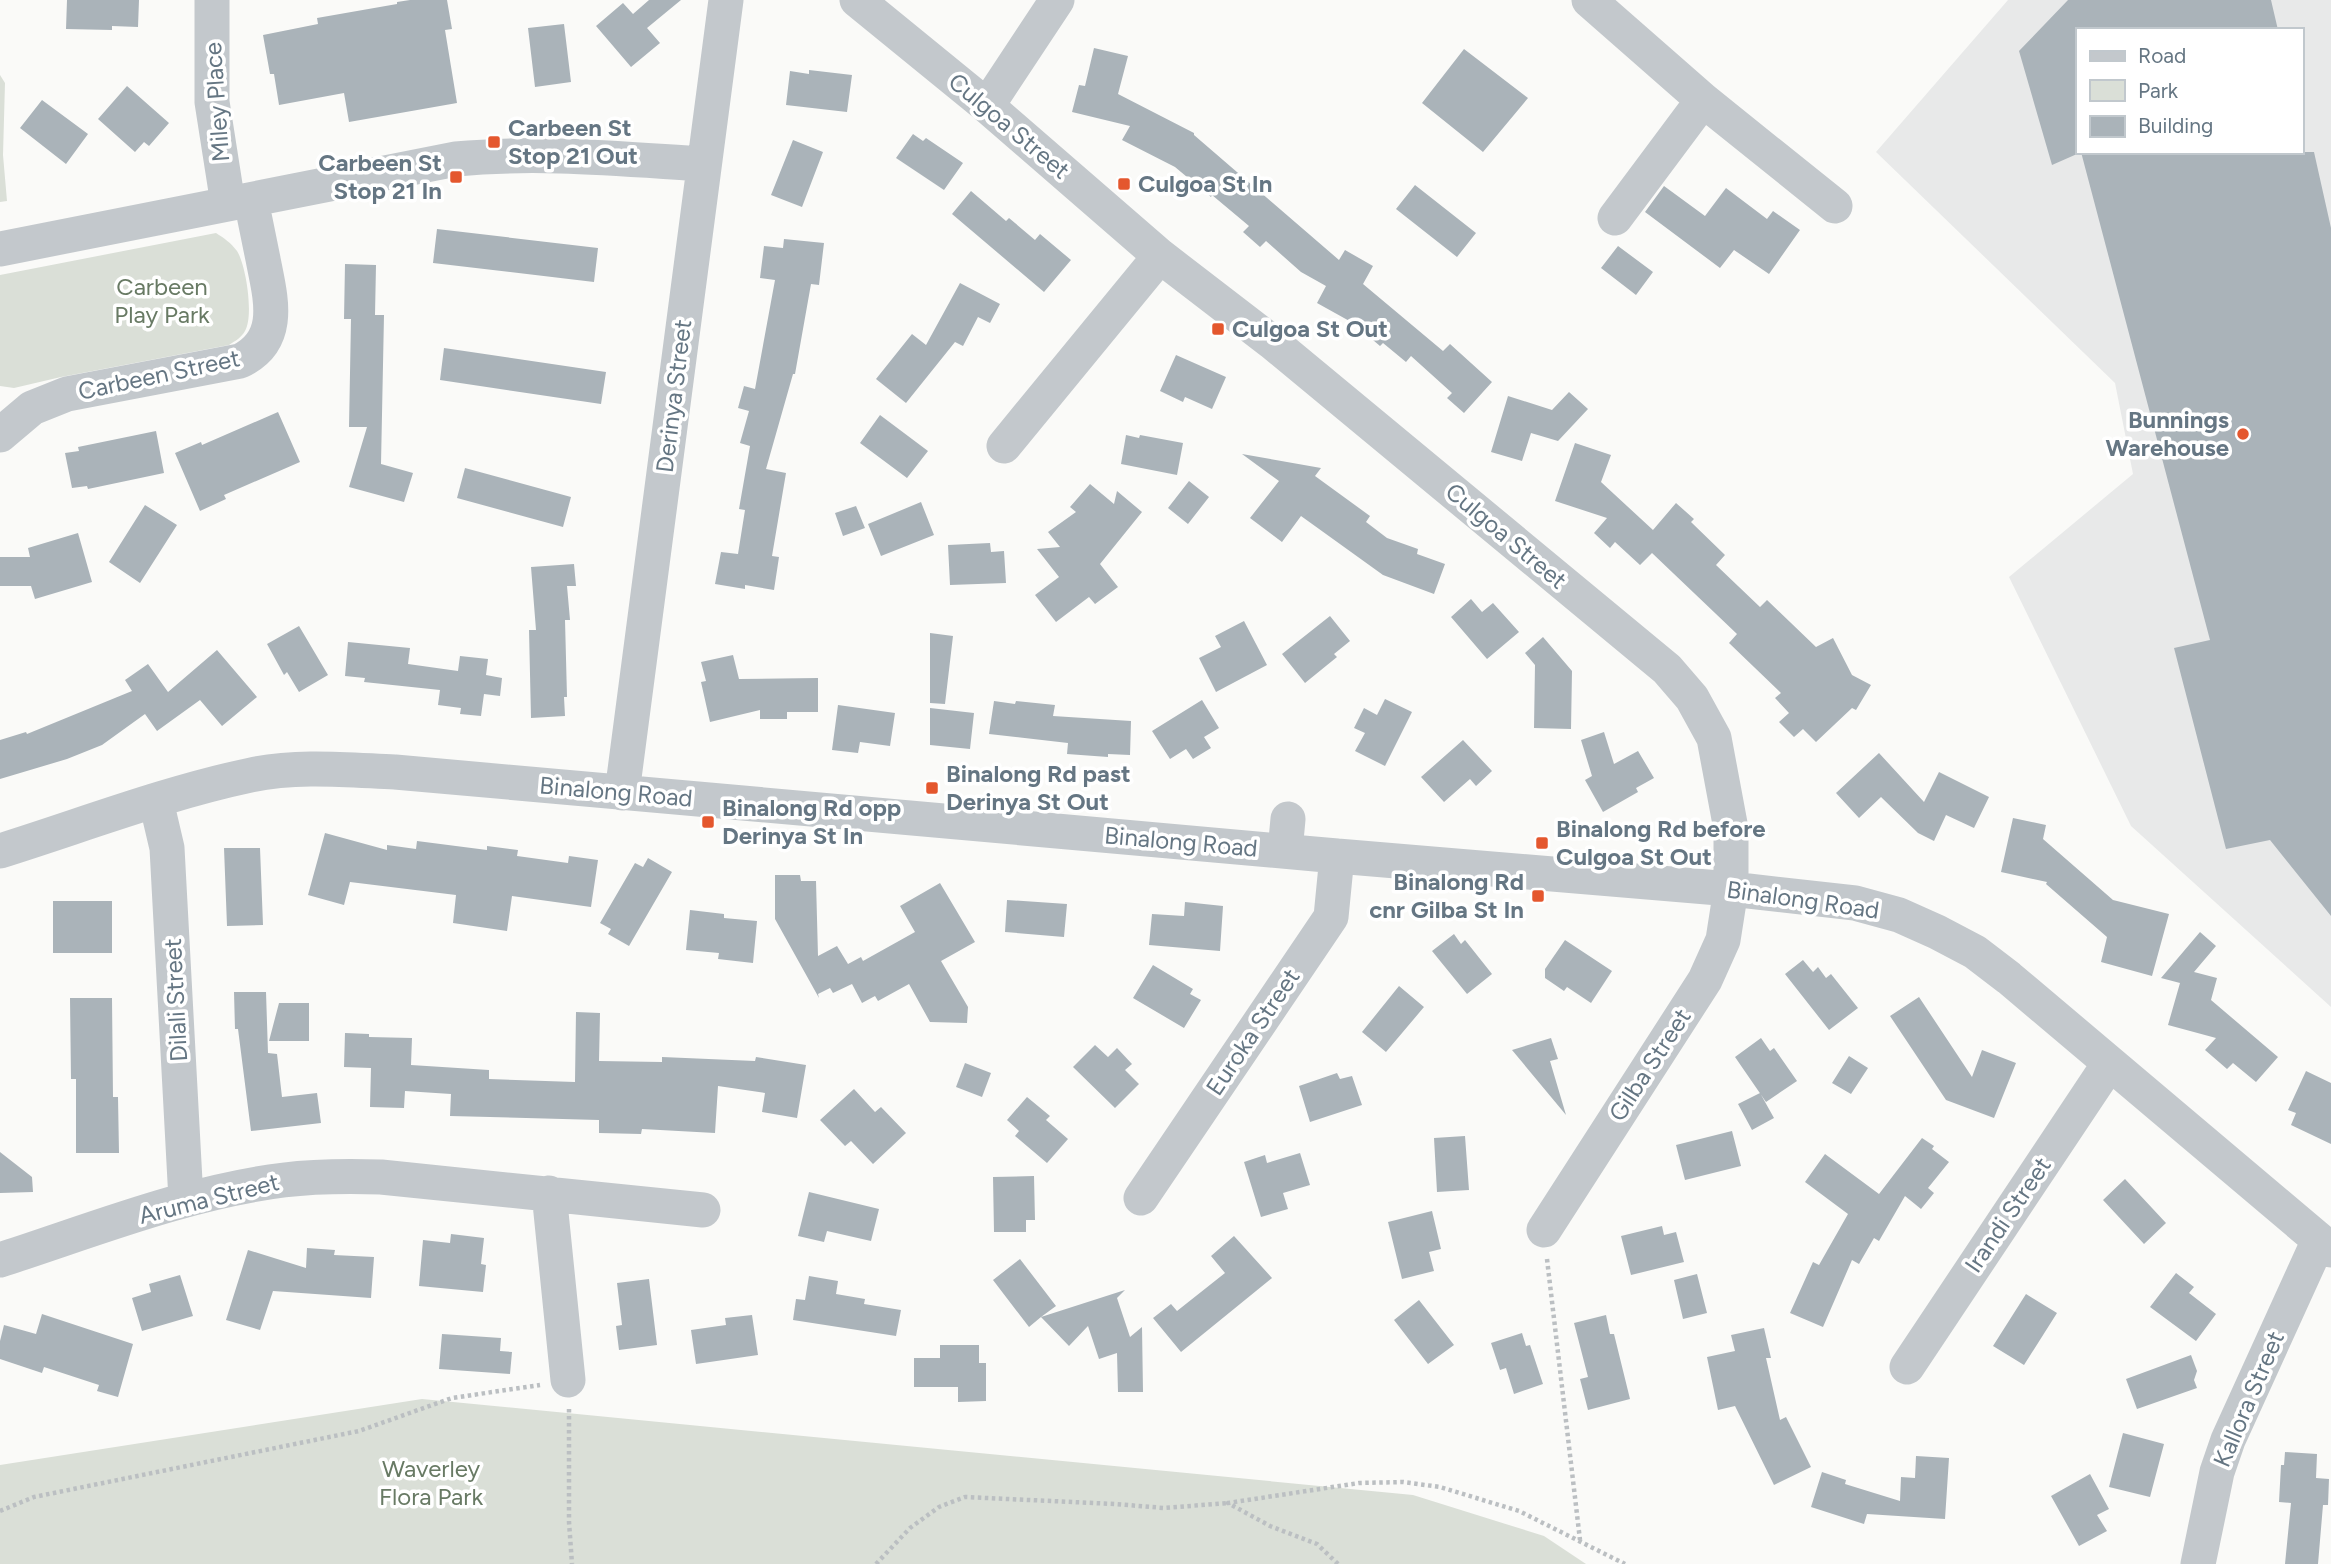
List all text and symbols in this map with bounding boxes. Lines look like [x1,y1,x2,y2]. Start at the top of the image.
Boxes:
legend [2076,28,2303,154]
street label: Miley Place [198,41,235,163]
text: Road [2138,43,2186,68]
street label: Culgoa Street [943,67,1076,185]
text: Park [2138,78,2179,103]
place label: Carbeen St Stop 21 Out [508,113,638,170]
text: Building [2138,113,2213,138]
marker: Carbeen St Stop 21 Out [486,134,502,150]
place label: Carbeen St Stop 21 In [318,148,442,205]
marker: Carbeen St Stop 21 In [448,169,464,185]
place label: Culgoa St In [1138,169,1272,198]
marker: Culgoa St In [1116,176,1132,192]
park label: Carbeen Play Park [114,272,210,329]
place label: Culgoa St Out [1232,314,1388,343]
street label: Derinya Street [650,318,697,474]
marker: Culgoa St Out [1210,321,1226,337]
street label: Carbeen Street [75,343,242,406]
place label: Bunnings Warehouse [2105,405,2229,462]
marker: Bunnings Warehouse [2235,426,2251,442]
street label: Culgoa Street [1440,477,1573,595]
place label: Binalong Rd past Derinya St Out [946,759,1131,816]
street label: Binalong Road [538,770,694,813]
marker: Binalong Rd past Derinya St Out [924,780,940,796]
place label: Binalong Rd opp Derinya St In [722,793,901,850]
marker: Binalong Rd opp Derinya St In [700,814,716,830]
place label: Binalong Rd before Culgoa St Out [1556,814,1766,871]
street label: Binalong Road [1103,820,1259,863]
marker: Binalong Rd before Culgoa St Out [1534,835,1550,851]
place label: Binalong Rd cnr Gilba St In [1369,867,1524,924]
street label: Binalong Road [1725,874,1881,925]
marker: Binalong Rd cnr Gilba St In [1530,888,1546,904]
street label: Dilali Street [158,938,193,1062]
street label: Euroka Street [1200,963,1306,1101]
street label: Gilba Street [1602,1003,1697,1127]
street label: Irandi Street [1958,1151,2057,1278]
street label: Aruma Street [136,1167,282,1230]
street label: Kallora Street [2207,1327,2290,1471]
park label: Waverley Flora Park [379,1454,483,1511]

